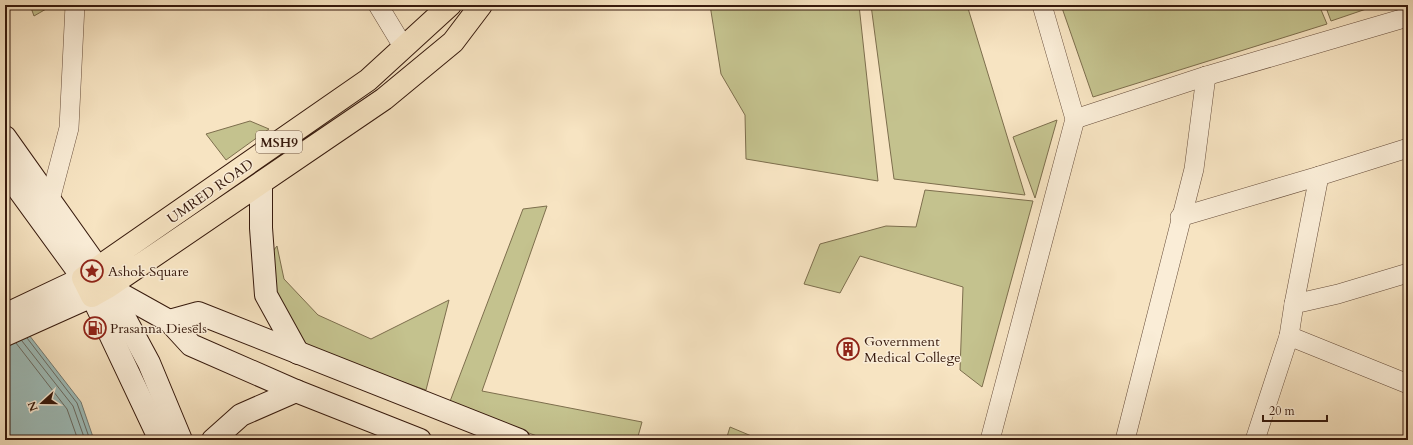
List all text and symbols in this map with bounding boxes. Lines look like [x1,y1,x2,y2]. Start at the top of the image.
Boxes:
road number: MSH9 [256,131,302,153]
street label: UMRED ROAD [163,155,257,228]
place icon: Ashok Square [79,258,105,284]
place label: Ashok Square [108,262,189,281]
fuel station icon: Prasanna Diesels [82,315,108,341]
place label: Prasanna Diesels [110,319,207,338]
place label: Government Medical College [864,332,961,367]
building icon: Government Medical College [835,336,861,362]
north arrow [22,383,62,423]
scale bar [1263,397,1327,423]
text: N [24,399,42,414]
text: 20 m [1269,403,1296,419]

